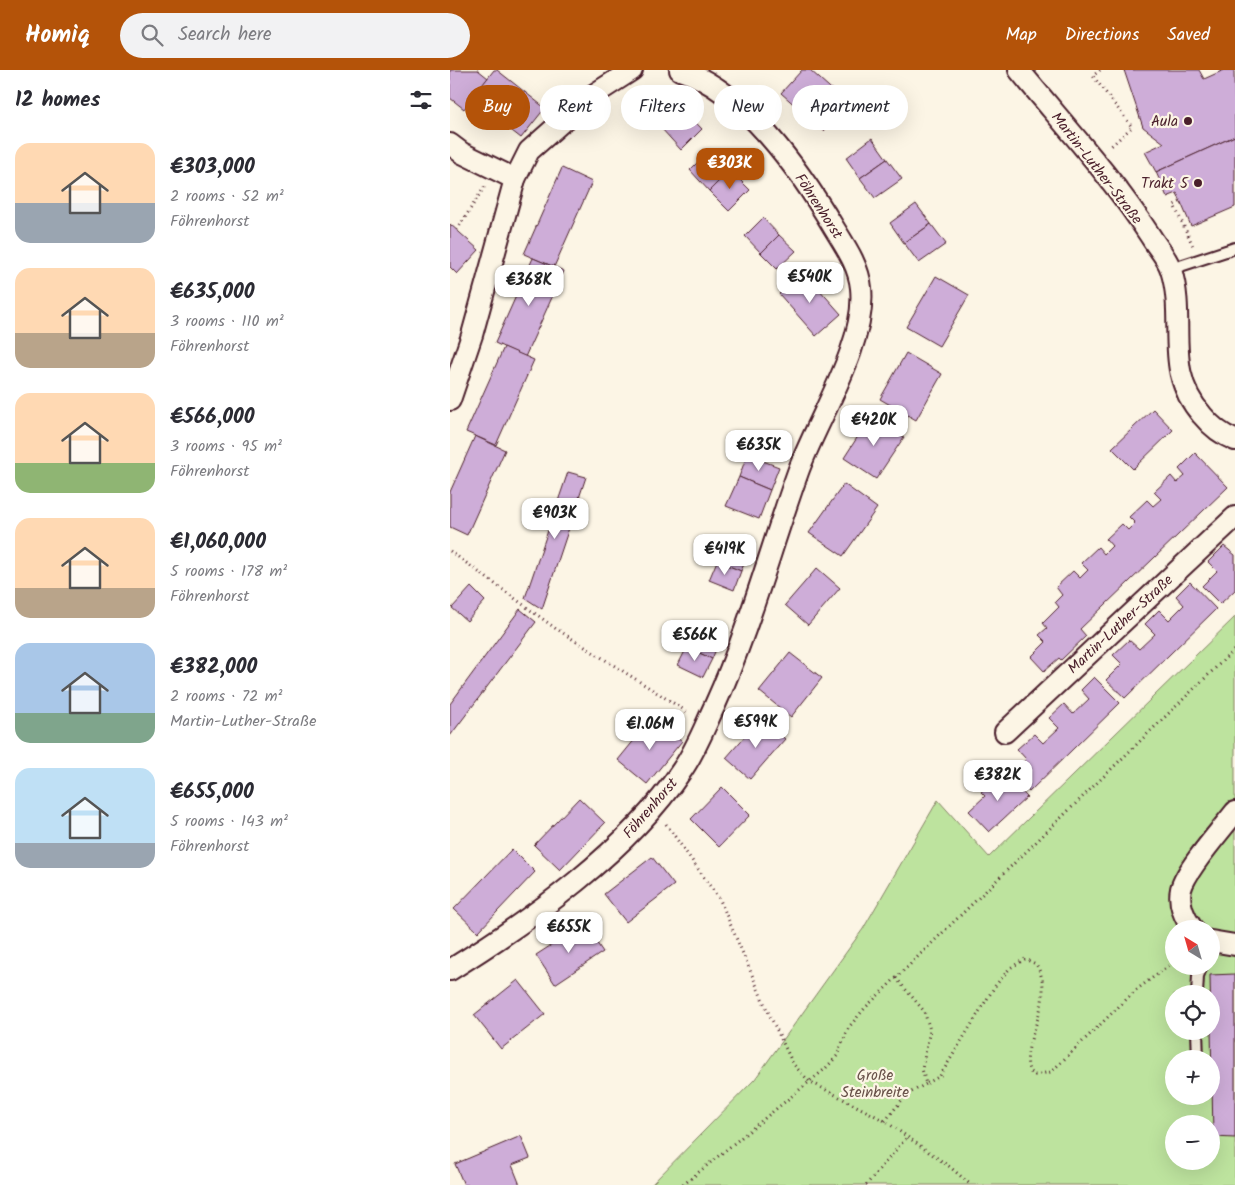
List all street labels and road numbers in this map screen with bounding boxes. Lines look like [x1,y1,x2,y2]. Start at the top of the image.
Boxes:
street label: Martin-Luther-Straße [1045,107,1148,230]
street label: Föhrenhorst [788,169,849,244]
street label: Martin-Luther-Straße [1062,569,1179,680]
street label: Föhrenhorst [617,773,684,845]

